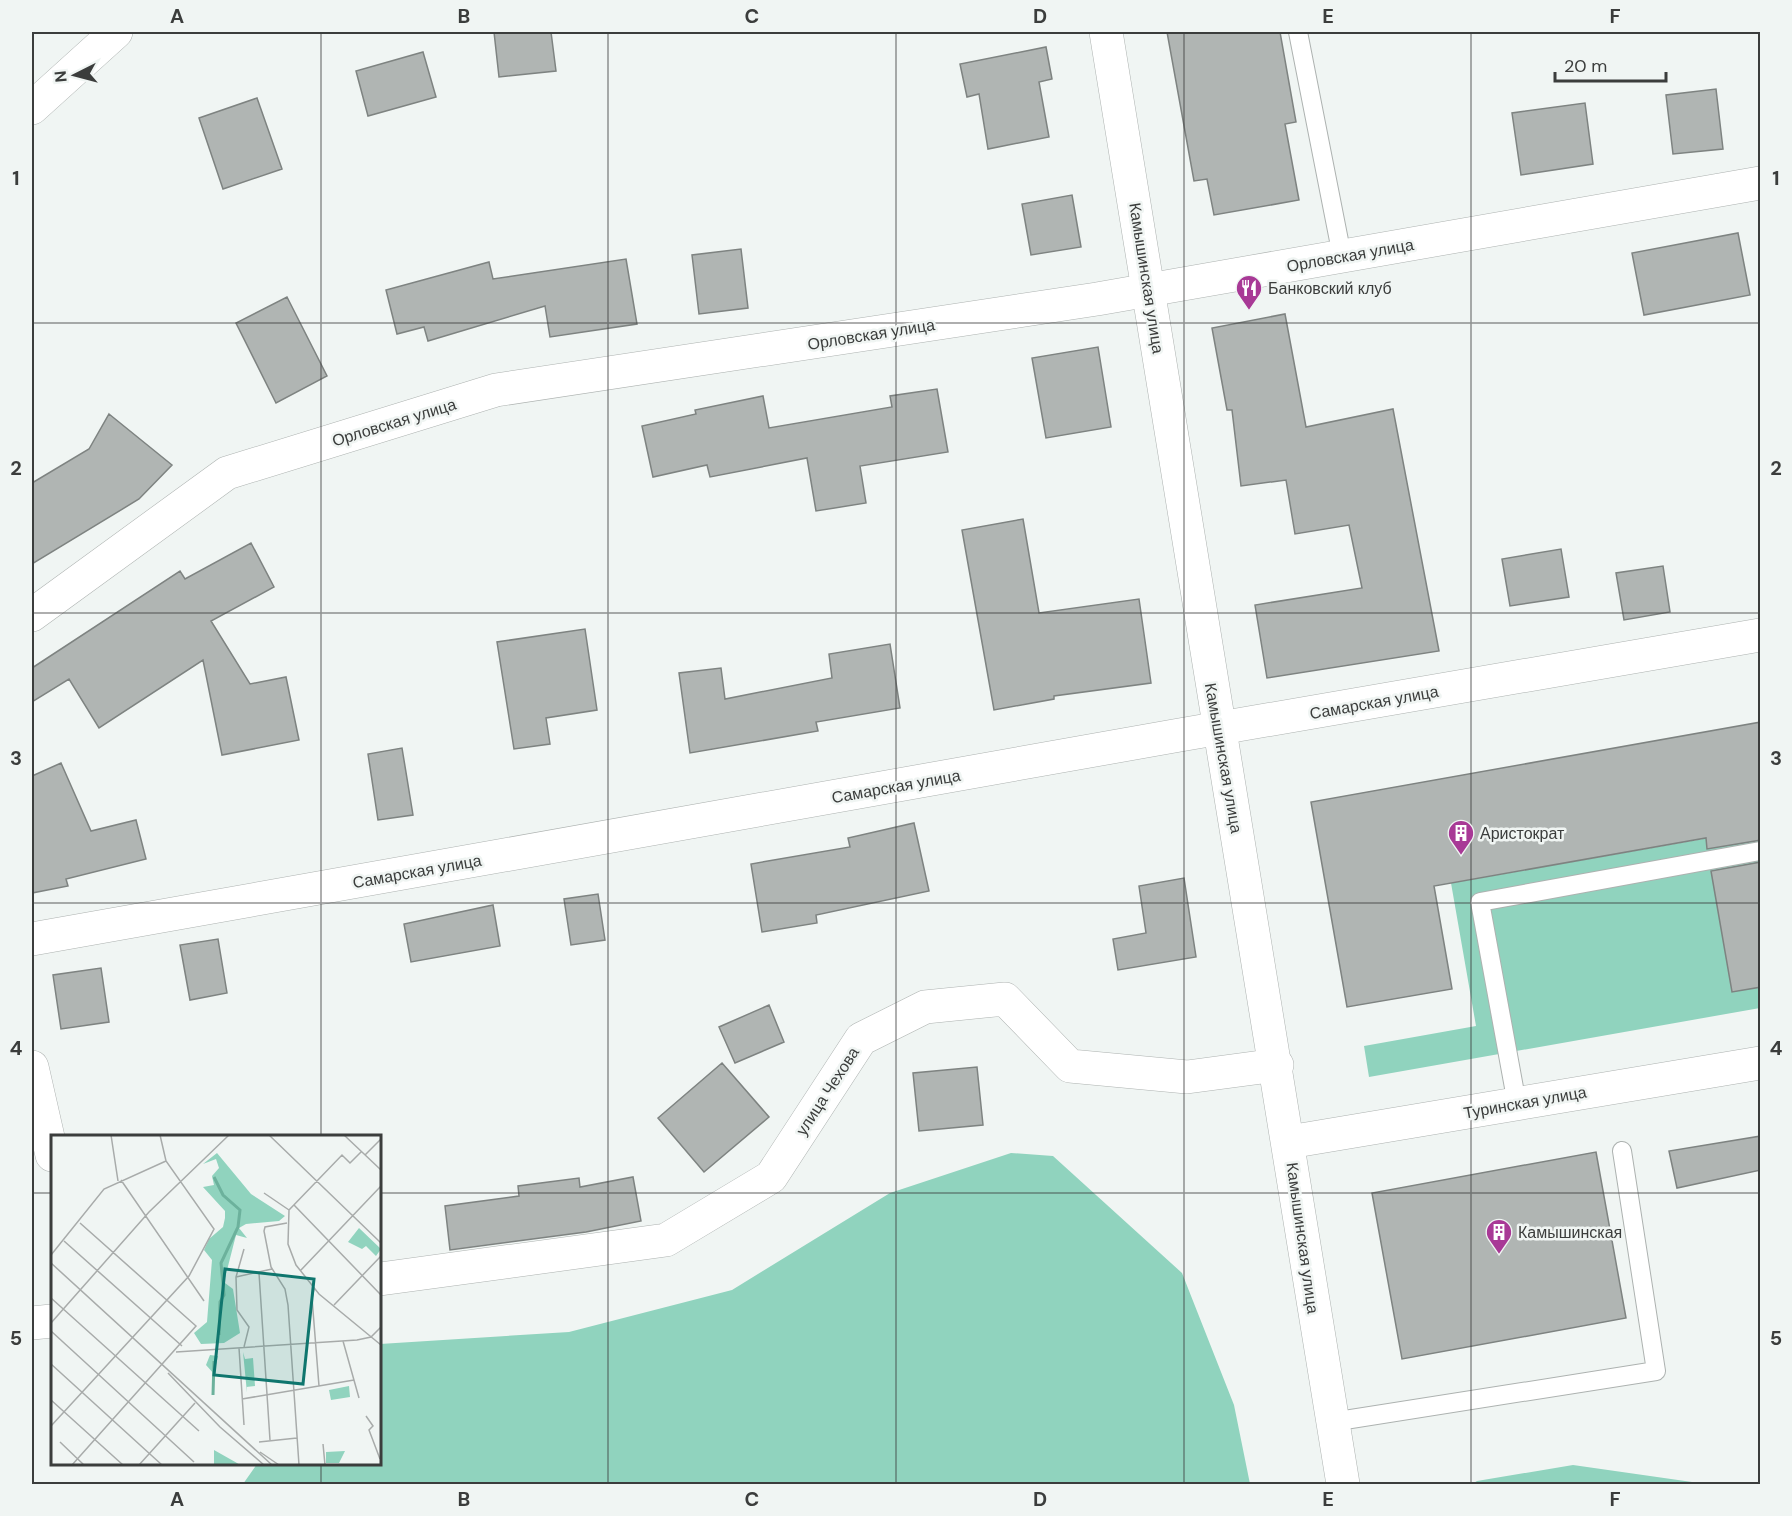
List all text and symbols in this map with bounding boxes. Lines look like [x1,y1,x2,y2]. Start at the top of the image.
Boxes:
text: A [170,3,184,29]
text: B [458,3,470,29]
text: C [745,3,759,29]
text: D [1033,3,1047,29]
text: E [1322,3,1334,29]
text: F [1609,3,1621,29]
north arrow [45,45,105,105]
scale bar [1555,45,1666,83]
text: 20 m [1564,54,1607,78]
text: N [50,70,72,83]
text: 1 [12,165,20,191]
text: 1 [1772,165,1780,191]
street label: Камышинская улица [1124,201,1169,355]
street label: Орловская улица [1285,234,1415,277]
restaurant icon: Банковский клуб [1234,273,1264,311]
place label: Банковский клуб [1268,278,1392,299]
street label: Орловская улица [806,314,936,355]
street label: Орловская улица [330,394,459,451]
text: 2 [10,455,22,481]
text: 2 [1770,455,1782,481]
street label: Камышинская улица [1200,681,1247,835]
street label: Самарская улица [1308,681,1440,724]
text: 3 [10,745,22,771]
text: 3 [1770,745,1782,771]
street label: Самарская улица [830,765,962,808]
building icon: Аристократ [1446,818,1476,856]
place label: Аристократ [1480,823,1565,844]
street label: Самарская улица [351,850,483,893]
text: 4 [10,1035,23,1061]
text: 4 [1770,1035,1783,1061]
street label: улица Чехова [791,1043,864,1140]
street label: Туринская улица [1462,1081,1588,1124]
inset map [51,1135,381,1465]
street label: Камышинская улица [1281,1161,1324,1315]
building icon: Камышинская [1484,1217,1514,1255]
place label: Камышинская [1518,1222,1622,1243]
text: 5 [10,1325,22,1351]
text: 5 [1770,1325,1782,1351]
text: A [170,1486,184,1512]
text: B [458,1486,470,1512]
text: C [745,1486,759,1512]
text: D [1033,1486,1047,1512]
text: E [1322,1486,1334,1512]
text: F [1609,1486,1621,1512]

